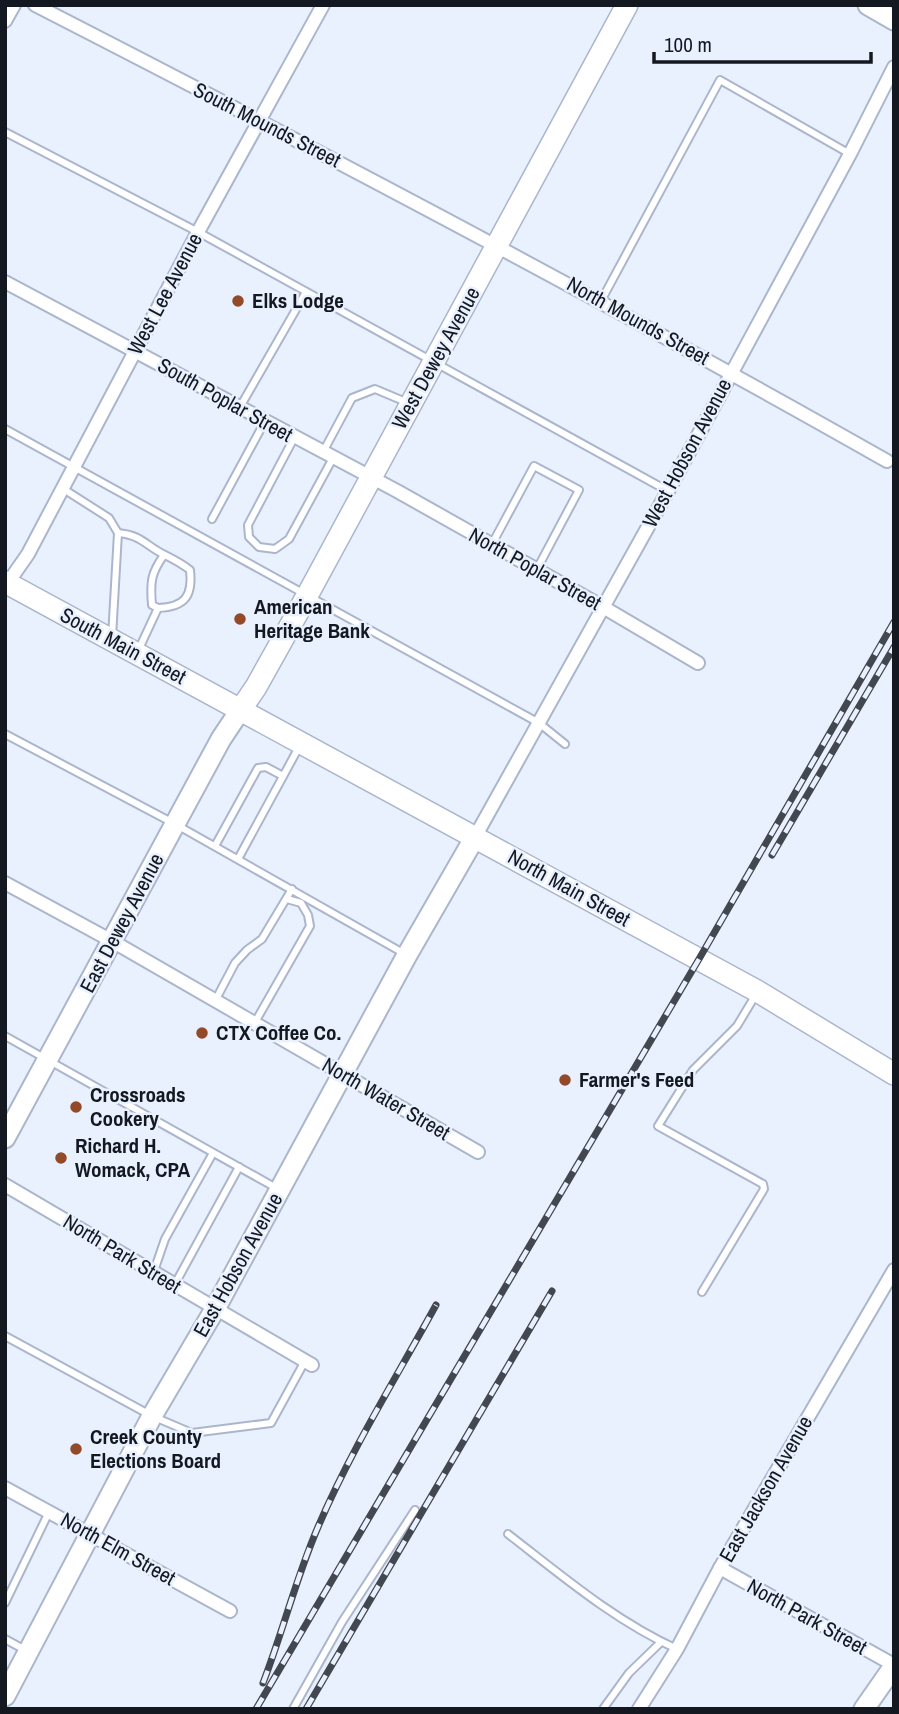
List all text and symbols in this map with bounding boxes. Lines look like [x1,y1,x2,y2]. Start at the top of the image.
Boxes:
scale bar [654,21,871,65]
text: 100 m [664,30,712,59]
street label: South Mounds Street [189,75,346,174]
street label: West Lee Avenue [120,228,209,360]
street label: North Mounds Street [562,269,715,372]
street label: West Dewey Avenue [385,281,487,434]
place label: Elks Lodge [252,286,344,315]
marker: Elks Lodge [230,293,246,309]
street label: South Poplar Street [152,350,298,449]
street label: West Hobson Avenue [635,373,738,532]
street label: North Poplar Street [464,520,607,617]
place label: American Heritage Bank [254,592,370,645]
street label: South Main Street [55,600,192,691]
marker: American Heritage Bank [232,611,248,627]
street label: North Main Street [503,842,636,933]
street label: East Dewey Avenue [73,848,170,997]
place label: CTX Coffee Co. [216,1018,341,1047]
marker: CTX Coffee Co. [194,1025,210,1041]
street label: North Water Street [317,1050,456,1147]
place label: Farmer's Feed [579,1065,694,1094]
marker: Farmer's Feed [557,1072,573,1088]
place label: Crossroads Cookery [90,1080,186,1133]
marker: Crossroads Cookery [68,1099,84,1115]
place label: Richard H. Womack, CPA [75,1131,191,1184]
marker: Richard H. Womack, CPA [53,1150,69,1166]
street label: East Hobson Avenue [186,1188,289,1342]
street label: North Park Street [58,1207,187,1300]
street label: East Jackson Avenue [712,1410,819,1567]
place label: Creek County Elections Board [90,1422,221,1475]
marker: Creek County Elections Board [68,1441,84,1457]
street label: North Elm Street [56,1505,181,1592]
street label: North Park Street [742,1572,873,1662]

